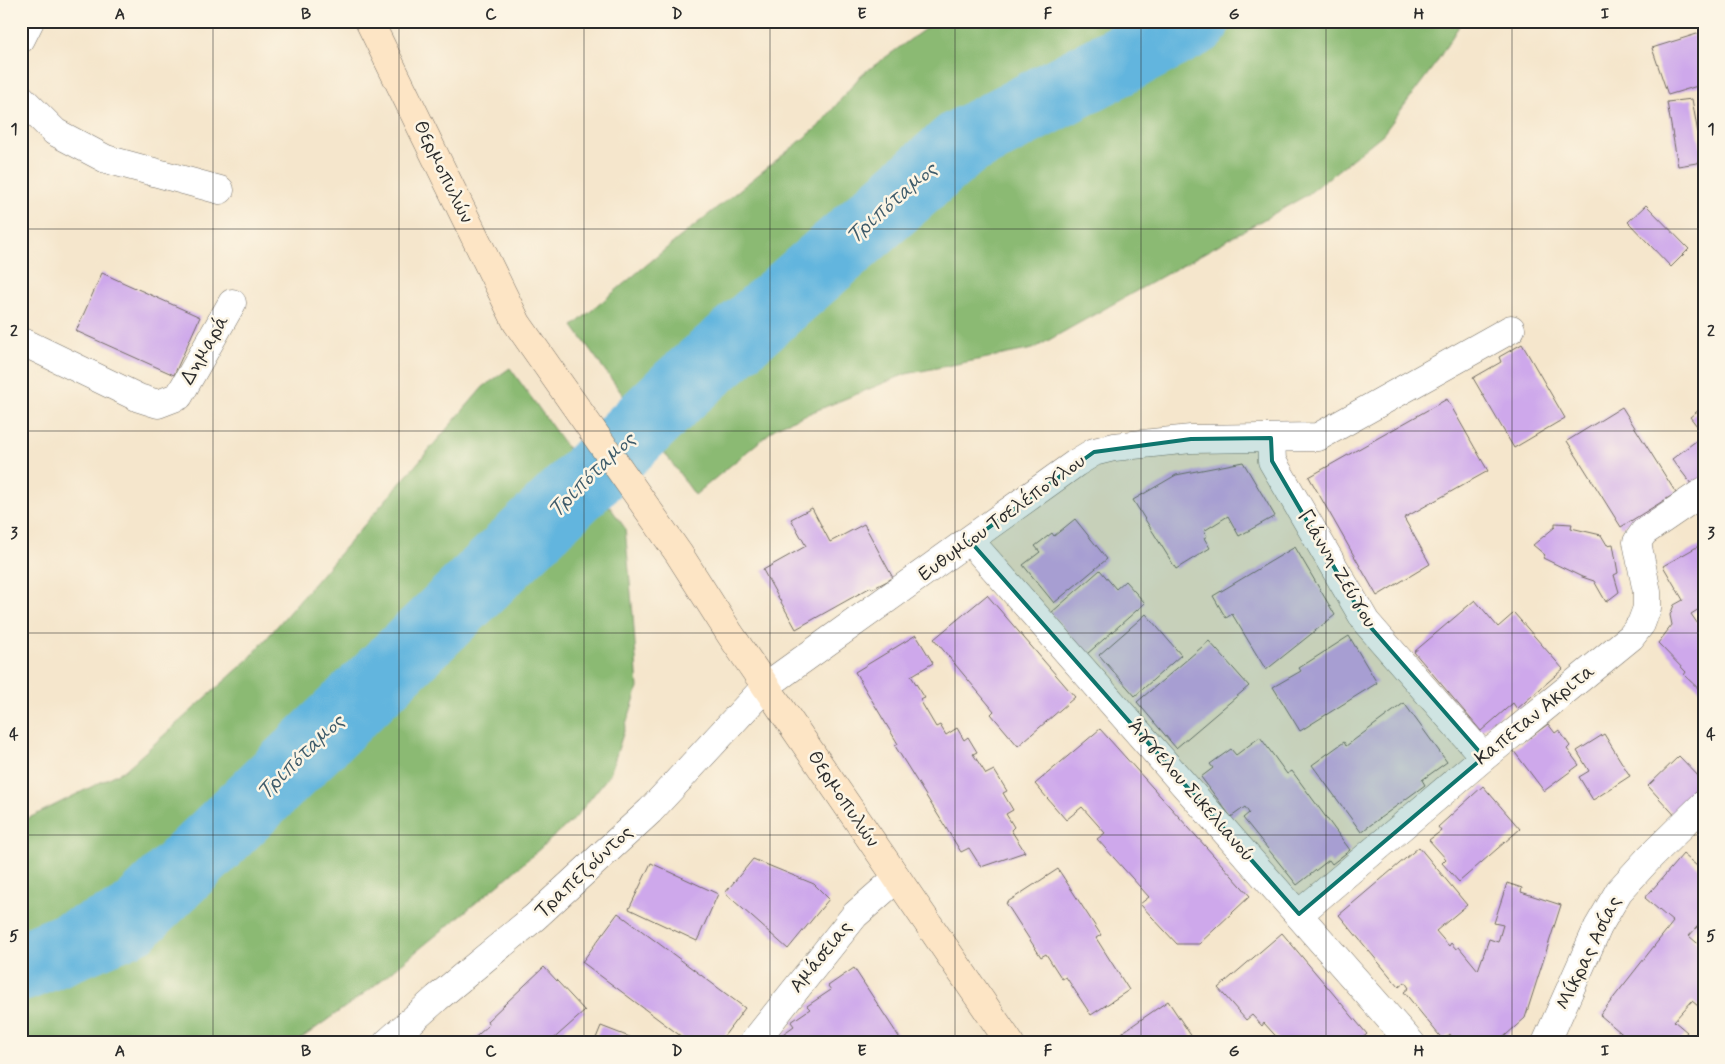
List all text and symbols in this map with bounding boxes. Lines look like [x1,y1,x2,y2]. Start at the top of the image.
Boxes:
text: A [115,4,125,25]
text: B [301,4,311,25]
text: C [485,4,497,25]
text: D [671,4,683,25]
text: E [857,4,867,25]
text: F [1044,4,1053,25]
text: G [1229,4,1240,25]
text: H [1414,4,1425,25]
text: I [1601,4,1610,25]
street label: Θερμοπυλών [406,116,480,228]
text: 1 [10,119,18,140]
text: 1 [1707,119,1715,140]
water label: Τριπόταμος [841,155,945,250]
street label: Δημαρά [174,310,236,390]
text: 2 [10,321,18,342]
text: 2 [1707,321,1715,342]
water label: Τριπόταμος [542,425,643,524]
street label: Ευθυμίου Τσελέπογλου [913,448,1091,588]
street label: Γιάννη Ζεύγου [1291,505,1383,633]
text: 3 [10,523,18,544]
text: 3 [1707,523,1715,544]
street label: Καπεταν Ακριτα [1469,658,1601,772]
water label: Τριπόταμος [251,707,352,806]
street label: Άγγελου Σικελιανού [1121,714,1261,868]
text: 4 [9,724,19,745]
text: 4 [1706,724,1716,745]
street label: Θερμοπυλών [801,745,885,853]
street label: Τραπεζούντος [529,819,639,925]
street label: Μίκρας Ασίας [1550,891,1628,1014]
street label: Αμάσειας [783,915,859,999]
text: 5 [9,926,19,947]
text: 5 [1706,926,1716,947]
text: A [115,1041,125,1062]
text: B [301,1041,311,1062]
text: C [485,1041,497,1062]
text: D [671,1041,683,1062]
text: E [857,1041,867,1062]
text: F [1044,1041,1053,1062]
text: G [1229,1041,1240,1062]
text: H [1414,1041,1425,1062]
text: I [1601,1041,1610,1062]

